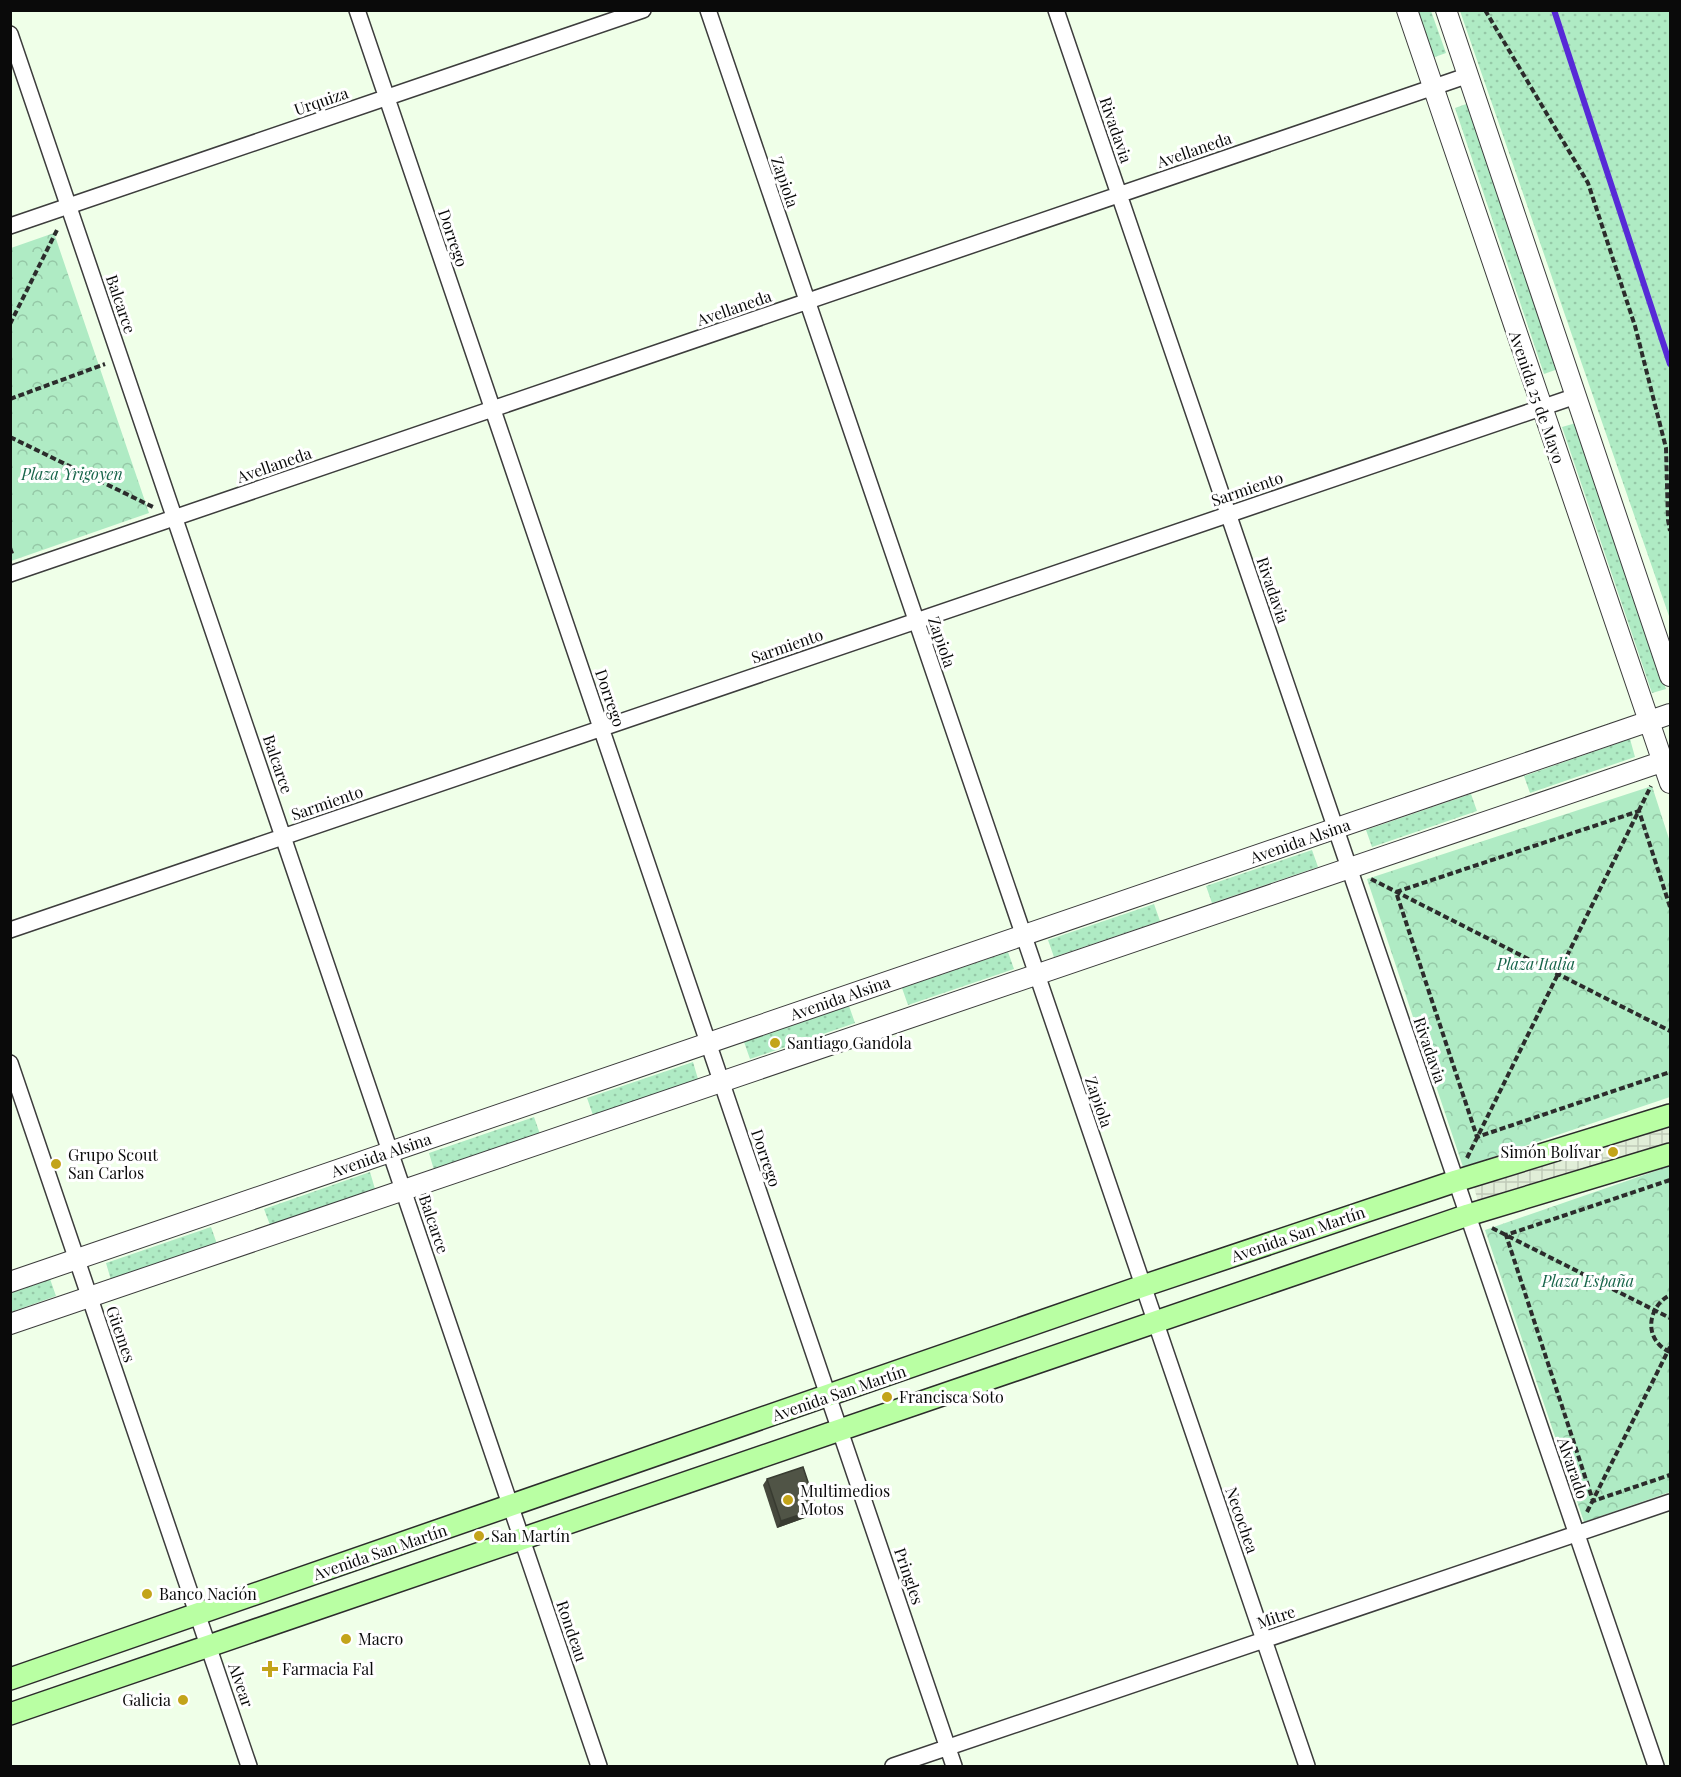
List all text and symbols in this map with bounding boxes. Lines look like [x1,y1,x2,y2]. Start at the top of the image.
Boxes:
street label: Urquiza [291,81,351,120]
street label: Rivadavia [1095,94,1138,166]
street label: Avellaneda [1153,127,1234,172]
street label: Zapiola [767,154,804,210]
street label: Dorrego [434,206,473,270]
street label: Balcarce [102,272,141,336]
street label: Avellaneda [693,285,774,330]
street label: Avenida 25 de Mayo [1505,327,1570,466]
street label: Avellaneda [233,442,314,487]
park label: Plaza Yrigoyen [20,463,123,484]
street label: Sarmiento [1208,466,1286,511]
street label: Rivadavia [1252,554,1295,626]
street label: Zapiola [924,614,961,670]
street label: Sarmiento [748,623,826,668]
street label: Dorrego [591,666,630,730]
street label: Balcarce [259,732,298,796]
street label: Sarmiento [288,780,366,825]
street label: Avenida Alsina [1246,814,1353,868]
park label: Plaza Italia [1496,953,1575,974]
street label: Avenida Alsina [786,971,893,1025]
street label: Rivadavia [1409,1014,1452,1086]
place label: Santiago Gandola [787,1032,912,1053]
marker: Santiago Gandola [768,1036,782,1050]
street label: Zapiola [1081,1074,1118,1130]
street label: Dorrego [747,1126,786,1190]
street label: Avenida Alsina [327,1128,434,1182]
place label: Simón Bolívar [1501,1141,1601,1162]
place label: Grupo Scout San Carlos [68,1144,158,1183]
marker: Simón Bolívar [1606,1145,1620,1159]
marker: Grupo Scout San Carlos [49,1157,63,1171]
street label: Balcarce [415,1192,454,1256]
street label: Avenida San Martín [1227,1201,1368,1267]
park label: Plaza España [1541,1270,1634,1291]
street label: Güemes [102,1303,141,1365]
street label: Avenida San Martín [768,1360,909,1426]
place label: Francisca Soto [899,1386,1004,1407]
marker: Francisca Soto [880,1390,894,1404]
street label: Alvarado [1553,1433,1594,1501]
place label: Multimedios Motos [800,1480,890,1519]
street label: Necochea [1221,1484,1264,1556]
marker: Multimedios Motos [781,1493,795,1507]
street label: Avenida San Martín [309,1519,450,1585]
place label: San Martín [491,1525,570,1546]
marker: San Martín [472,1529,486,1543]
street label: Pringles [890,1545,929,1607]
place label: Banco Nación [159,1583,257,1604]
marker: Banco Nación [140,1587,154,1601]
street label: Rondeau [552,1597,593,1664]
street label: Mitre [1254,1600,1298,1633]
place label: Macro [358,1628,403,1649]
marker: Macro [339,1632,353,1646]
place label: Farmacia Fal [282,1658,374,1679]
street label: Alvear [224,1659,259,1710]
marker: Farmacia Fal [263,1662,277,1676]
place label: Galicia [122,1689,171,1710]
marker: Galicia [176,1693,190,1707]

